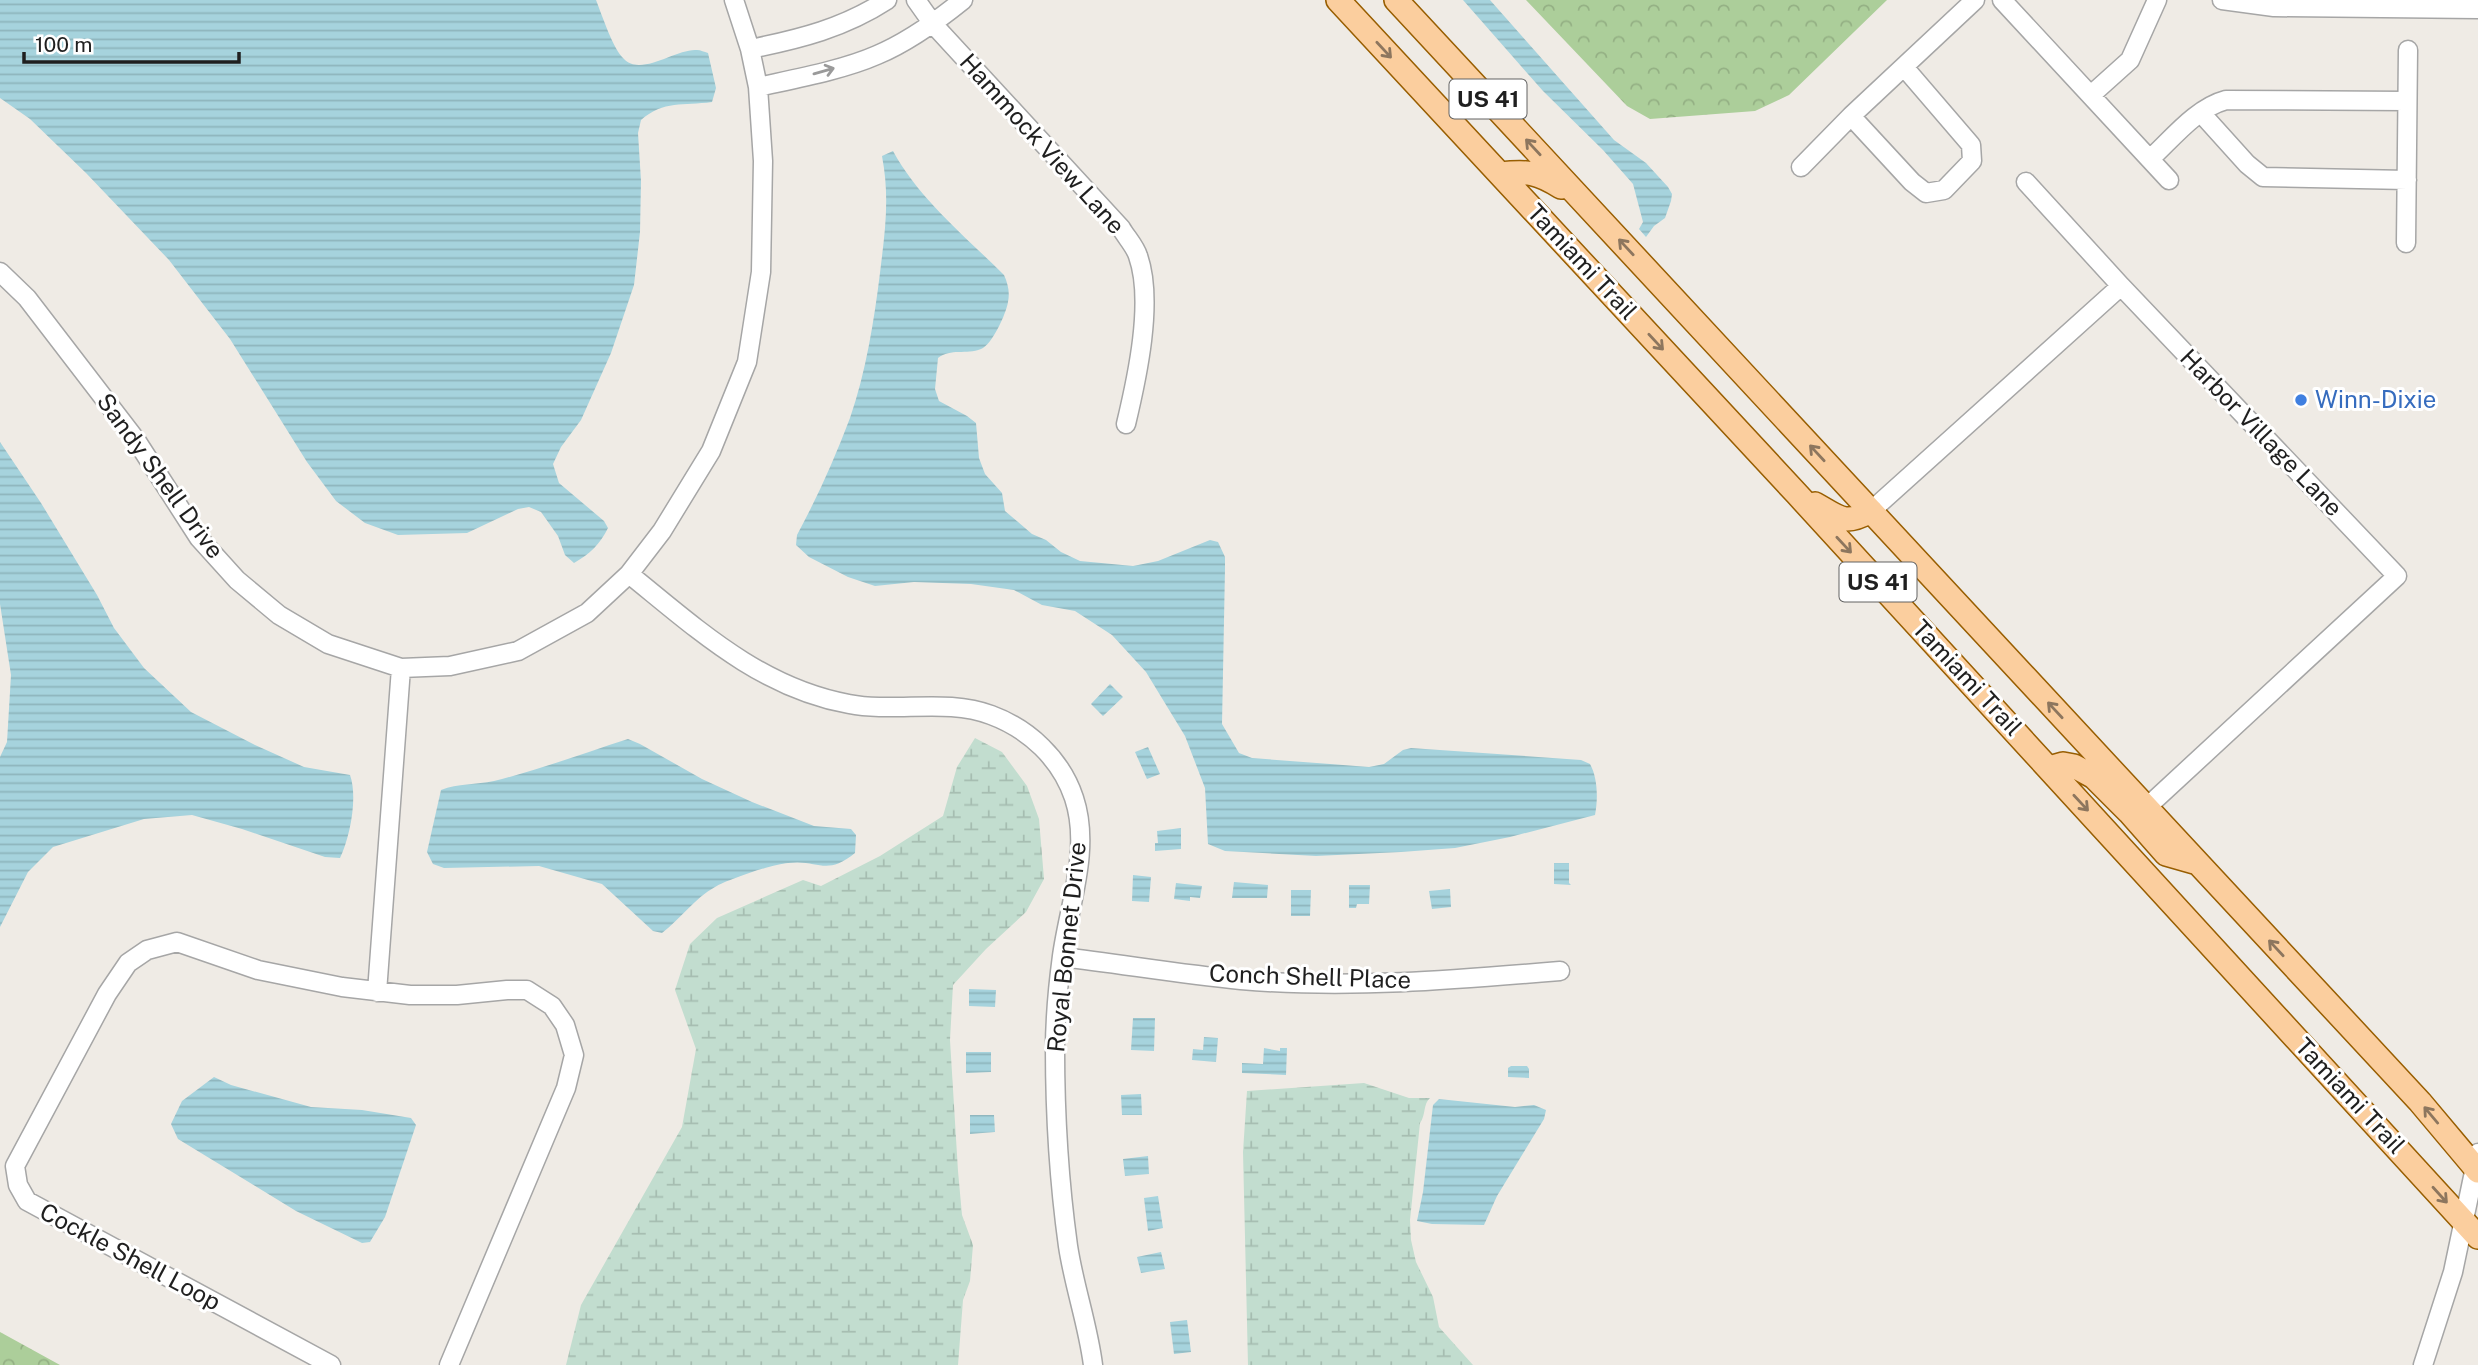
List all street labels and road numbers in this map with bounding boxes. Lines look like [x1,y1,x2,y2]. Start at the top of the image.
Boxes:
street label: Hammock View Lane [955,48,1131,239]
road number: US 41 [1450,80,1526,118]
street label: Tamiami Trail [1522,198,1643,325]
street label: Harbor Village Lane [2175,343,2349,522]
street label: Sandy Shell Drive [92,388,230,563]
road number: US 41 [1840,562,1916,602]
street label: Tamiami Trail [1907,614,2028,741]
street label: Royal Bonnet Drive [1041,840,1091,1053]
street label: Conch Shell Place [1208,958,1412,994]
street label: Tamiami Trail [2290,1032,2411,1159]
street label: Cockle Shell Loop [35,1197,226,1316]

